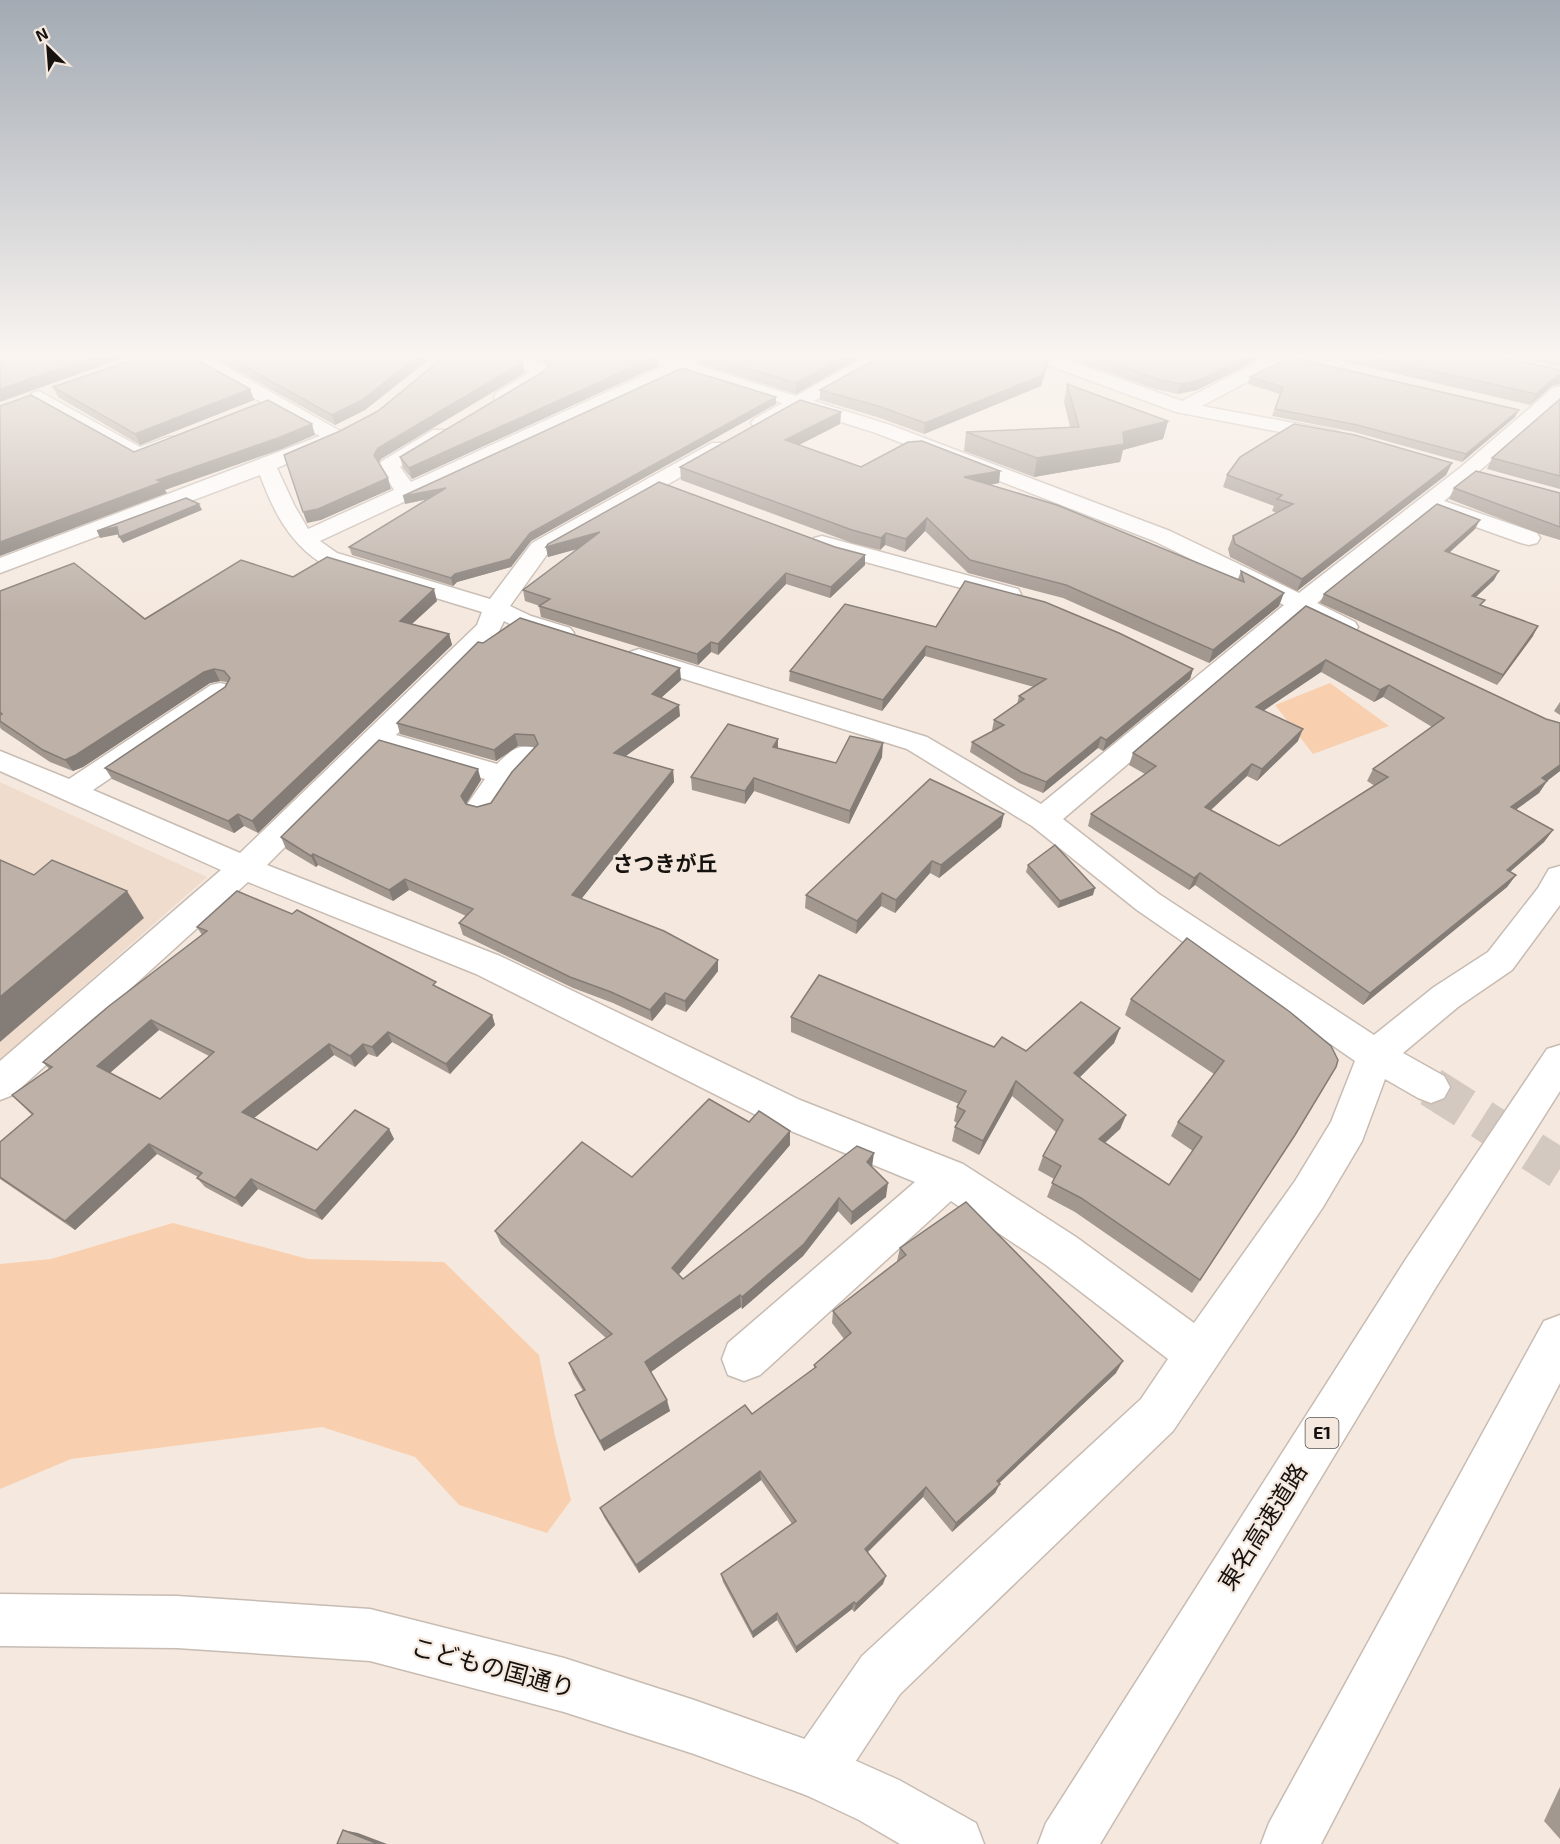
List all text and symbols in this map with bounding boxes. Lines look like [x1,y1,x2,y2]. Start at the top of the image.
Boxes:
north arrow [18,18,78,78]
text: N [32,23,51,45]
district label: さつきが丘 [613,850,718,875]
road number: E1 [1306,1418,1338,1448]
street label: 東名高速道路 [1211,1457,1312,1595]
street label: こどもの国通り [408,1631,578,1702]

